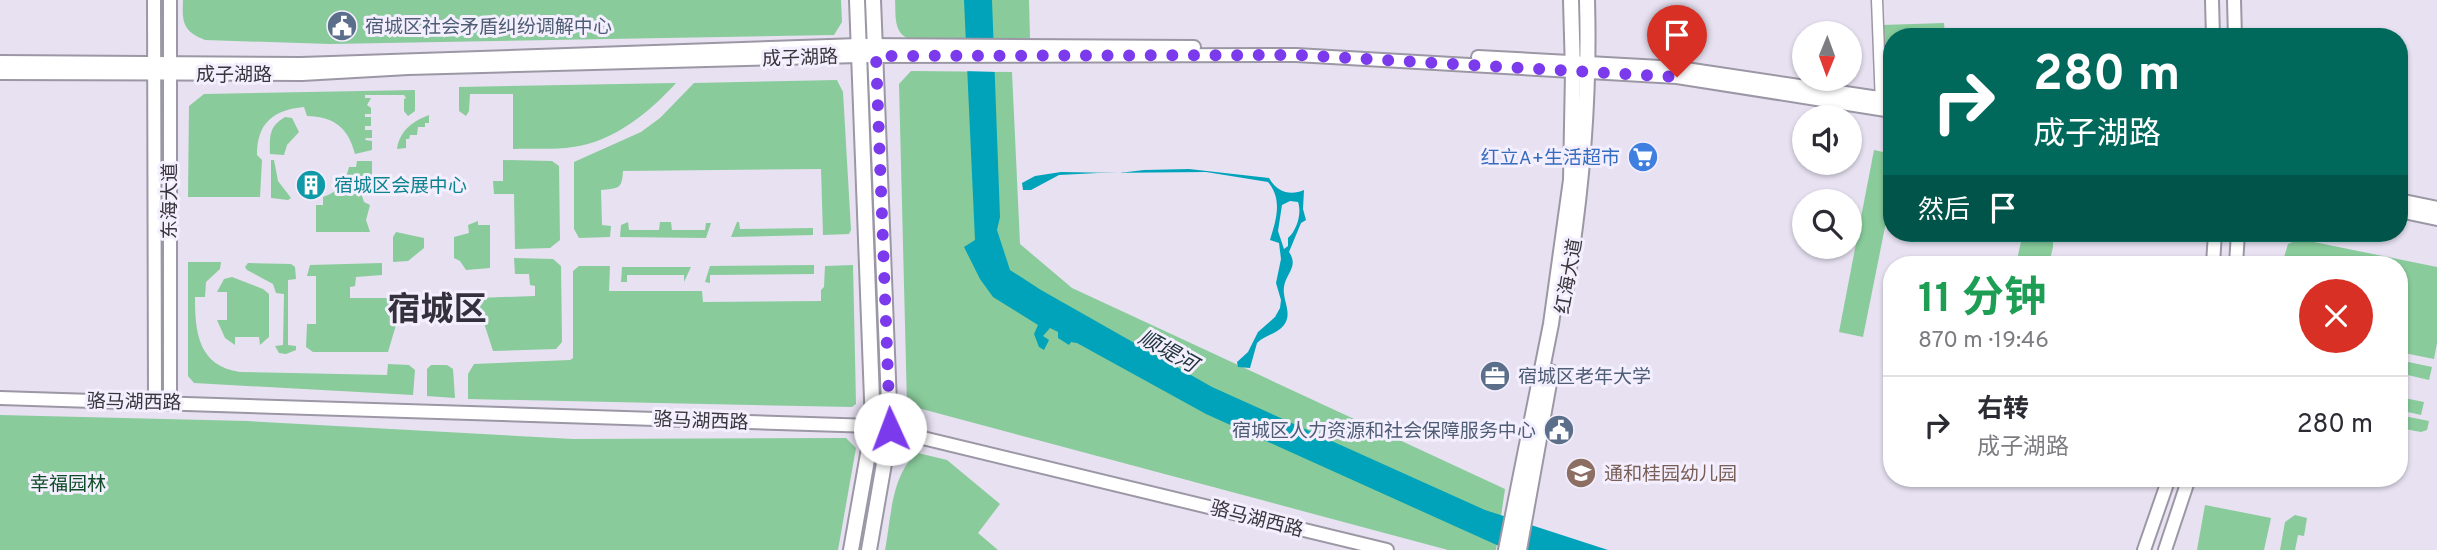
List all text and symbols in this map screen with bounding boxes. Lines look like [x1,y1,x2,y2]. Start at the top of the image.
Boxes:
pin [1647,5,1707,77]
public building icon: 宿城区社会矛盾纠纷调解中心 [325,9,359,43]
place label: 宿城区社会矛盾纠纷调解中心 [365,16,612,40]
icon: arrive [1658,16,1696,54]
north arrow [1792,21,1862,91]
map controls [1792,21,1862,259]
street label: 成子湖路 [762,46,838,72]
text: 280 m [2033,46,2180,108]
icon: right [1918,56,2009,147]
street label: 成子湖路 [196,64,272,88]
button: sound [1792,105,1862,175]
text: 成子湖路 [2033,116,2161,156]
supermarket icon: 红立A+生活超市 [1626,140,1660,174]
place label: 红立A+生活超市 [1481,147,1620,171]
street label: 东海大道 [159,163,183,239]
building icon: 宿城区会展中心 [294,168,328,202]
place label: 宿城区会展中心 [334,175,467,199]
button: search [1792,189,1862,259]
icon: arrive [1984,189,2022,227]
text: 然后 [1918,195,1970,228]
street label: 红海大道 [1552,237,1588,316]
text: 11 分钟 [1918,274,2046,327]
button: close [2299,279,2373,353]
district label: 宿城区 [388,291,487,333]
water label: 顺堤河 [1133,325,1205,381]
text: 870 m · 19:46 [1918,327,2049,356]
office icon: 宿城区老年大学 [1478,359,1512,393]
place label: 宿城区老年大学 [1518,366,1651,390]
street label: 骆马湖西路 [86,390,182,416]
position arrow [853,392,927,466]
text: 右转 [1977,394,2029,427]
icon: right [1918,406,1956,444]
street label: 骆马湖西路 [653,408,749,436]
text: 280 m [2297,409,2373,442]
public building icon: 宿城区人力资源和社会保障服务中心 [1542,413,1576,447]
place label: 宿城区人力资源和社会保障服务中心 [1232,420,1536,444]
text: 成子湖路 [1977,434,2069,463]
school or university icon: 通和桂园幼儿园 [1564,456,1598,490]
place label: 通和桂园幼儿园 [1604,463,1737,487]
park label: 幸福园林 [30,473,106,497]
street label: 骆马湖西路 [1208,497,1306,543]

